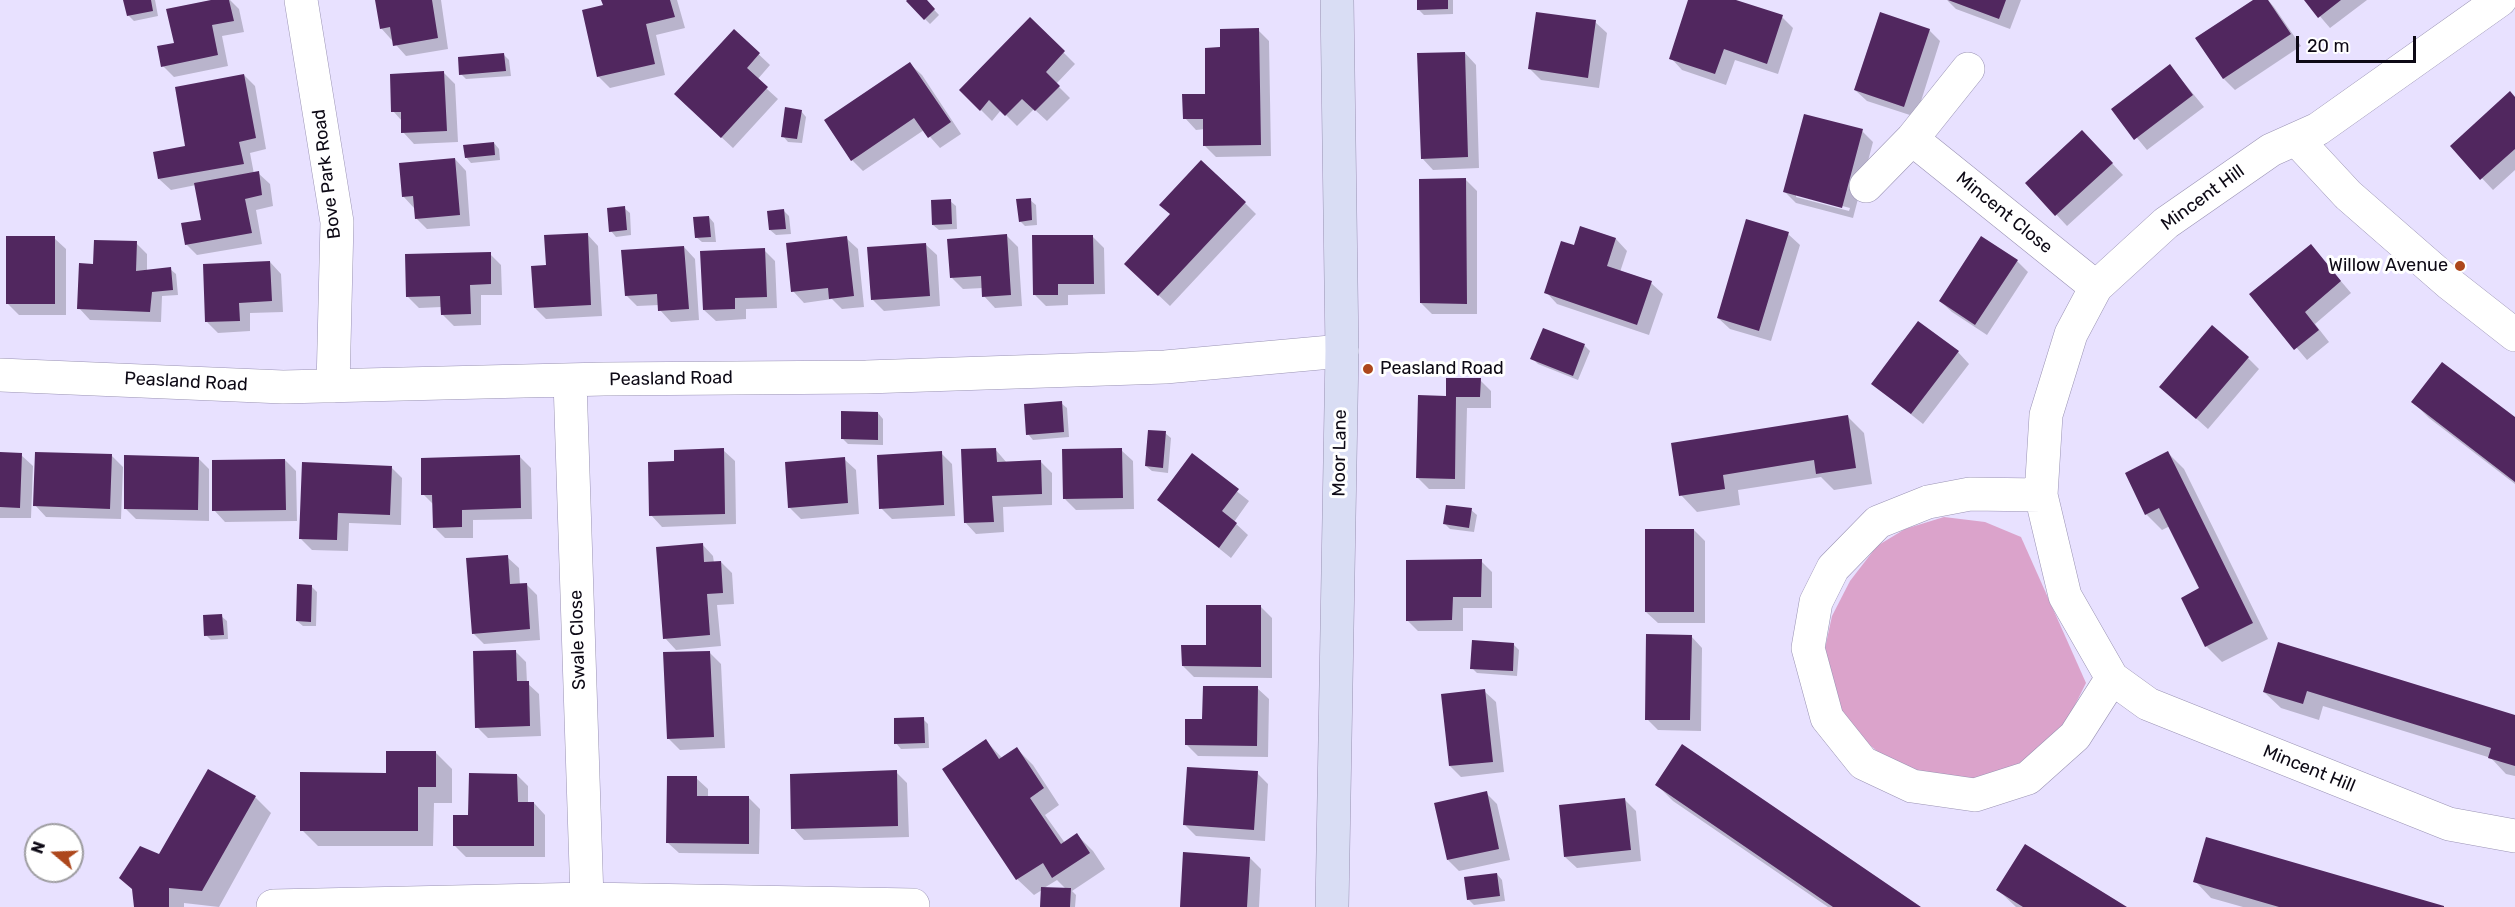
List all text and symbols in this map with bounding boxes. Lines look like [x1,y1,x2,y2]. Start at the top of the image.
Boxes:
scale bar [2299,24,2419,62]
text: 20 m [2307,35,2349,57]
street label: Bove Park Road [308,108,346,240]
street label: Mincent Hill [2157,161,2249,235]
street label: Mincent Close [1951,168,2057,258]
place label: Willow Avenue [2329,255,2448,277]
marker: Willow Avenue [2453,259,2467,273]
place label: Peasland Road [1380,358,1504,380]
marker: Peasland Road [1361,362,1375,376]
street label: Peasland Road [609,367,733,391]
street label: Peasland Road [124,368,248,396]
street label: Moor Lane [1328,409,1352,497]
street label: Swale Close [565,590,591,690]
street label: Mincent Hill [2260,741,2358,797]
north arrow [24,823,84,883]
text: N [28,839,49,856]

